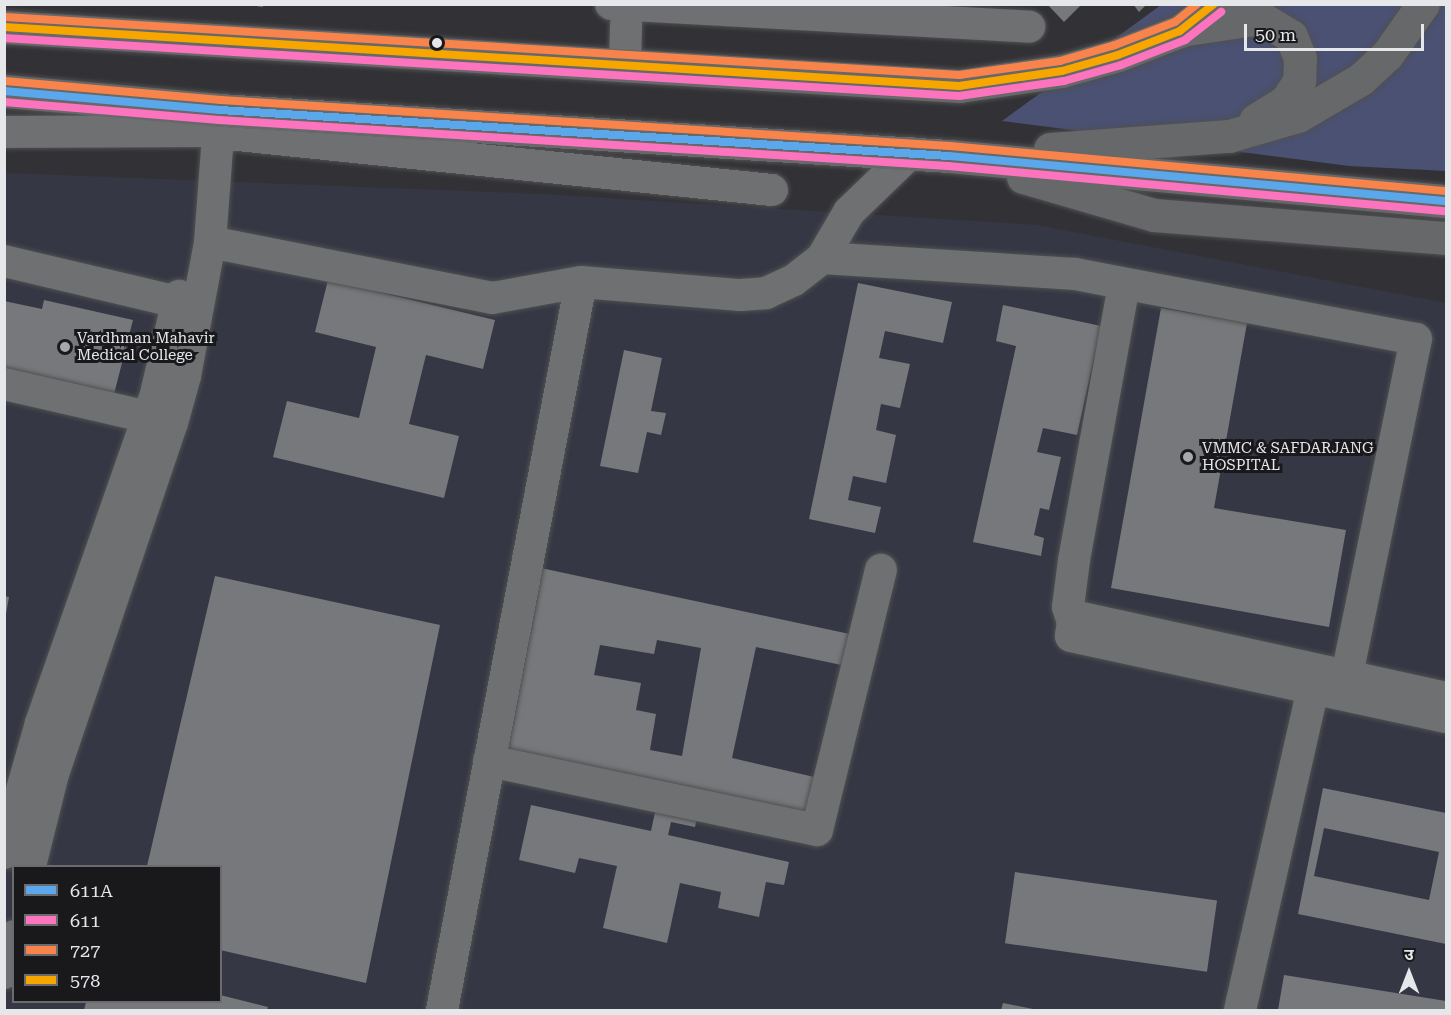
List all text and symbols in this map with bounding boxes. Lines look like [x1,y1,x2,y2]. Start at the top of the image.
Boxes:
scale bar [1247,12,1427,50]
text: 50 m [1255,24,1296,45]
unlabelled marker [431,37,443,49]
place label: Vardhman Mahavir Medical College [77,329,215,364]
marker: Vardhman Mahavir Medical College [58,340,72,354]
place label: VMMC & SAFDARJANG HOSPITAL [1202,439,1374,474]
marker: VMMC & SAFDARJANG HOSPITAL [1179,448,1197,466]
legend [12,865,222,1003]
text: 611A [70,880,113,901]
text: 611 [70,910,100,931]
text: 727 [70,940,100,961]
north arrow [1379,943,1439,1003]
text: उ [1404,945,1414,964]
text: 578 [70,970,100,991]

